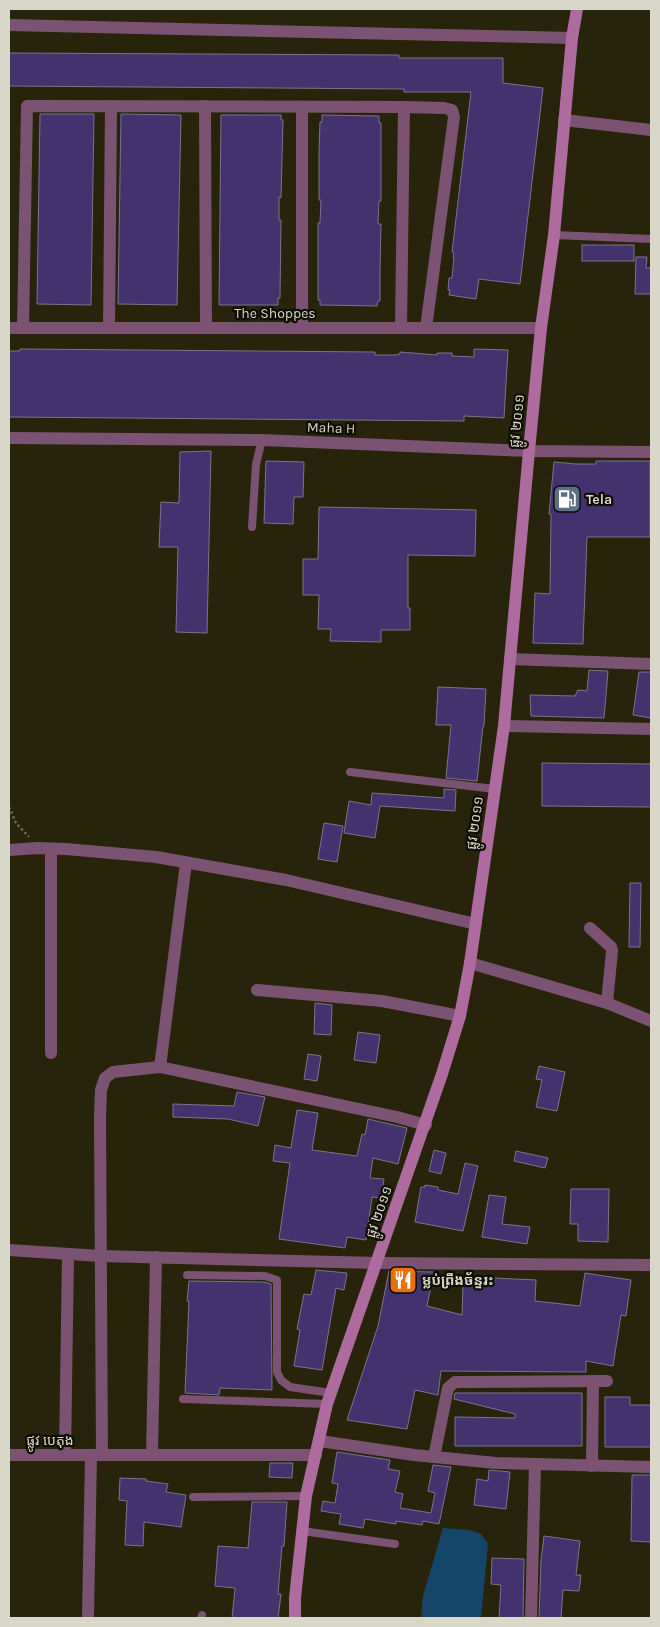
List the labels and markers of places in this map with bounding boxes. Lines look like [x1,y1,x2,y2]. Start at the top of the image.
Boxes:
fuel station icon: Tela [552,484,582,514]
place label: Tela [586,491,612,508]
restaurant icon: ម្លប់ព្រីងច័ន្ទរះ [388,1265,418,1295]
place label: ម្លប់ព្រីងច័ន្ទរះ [422,1272,494,1289]

